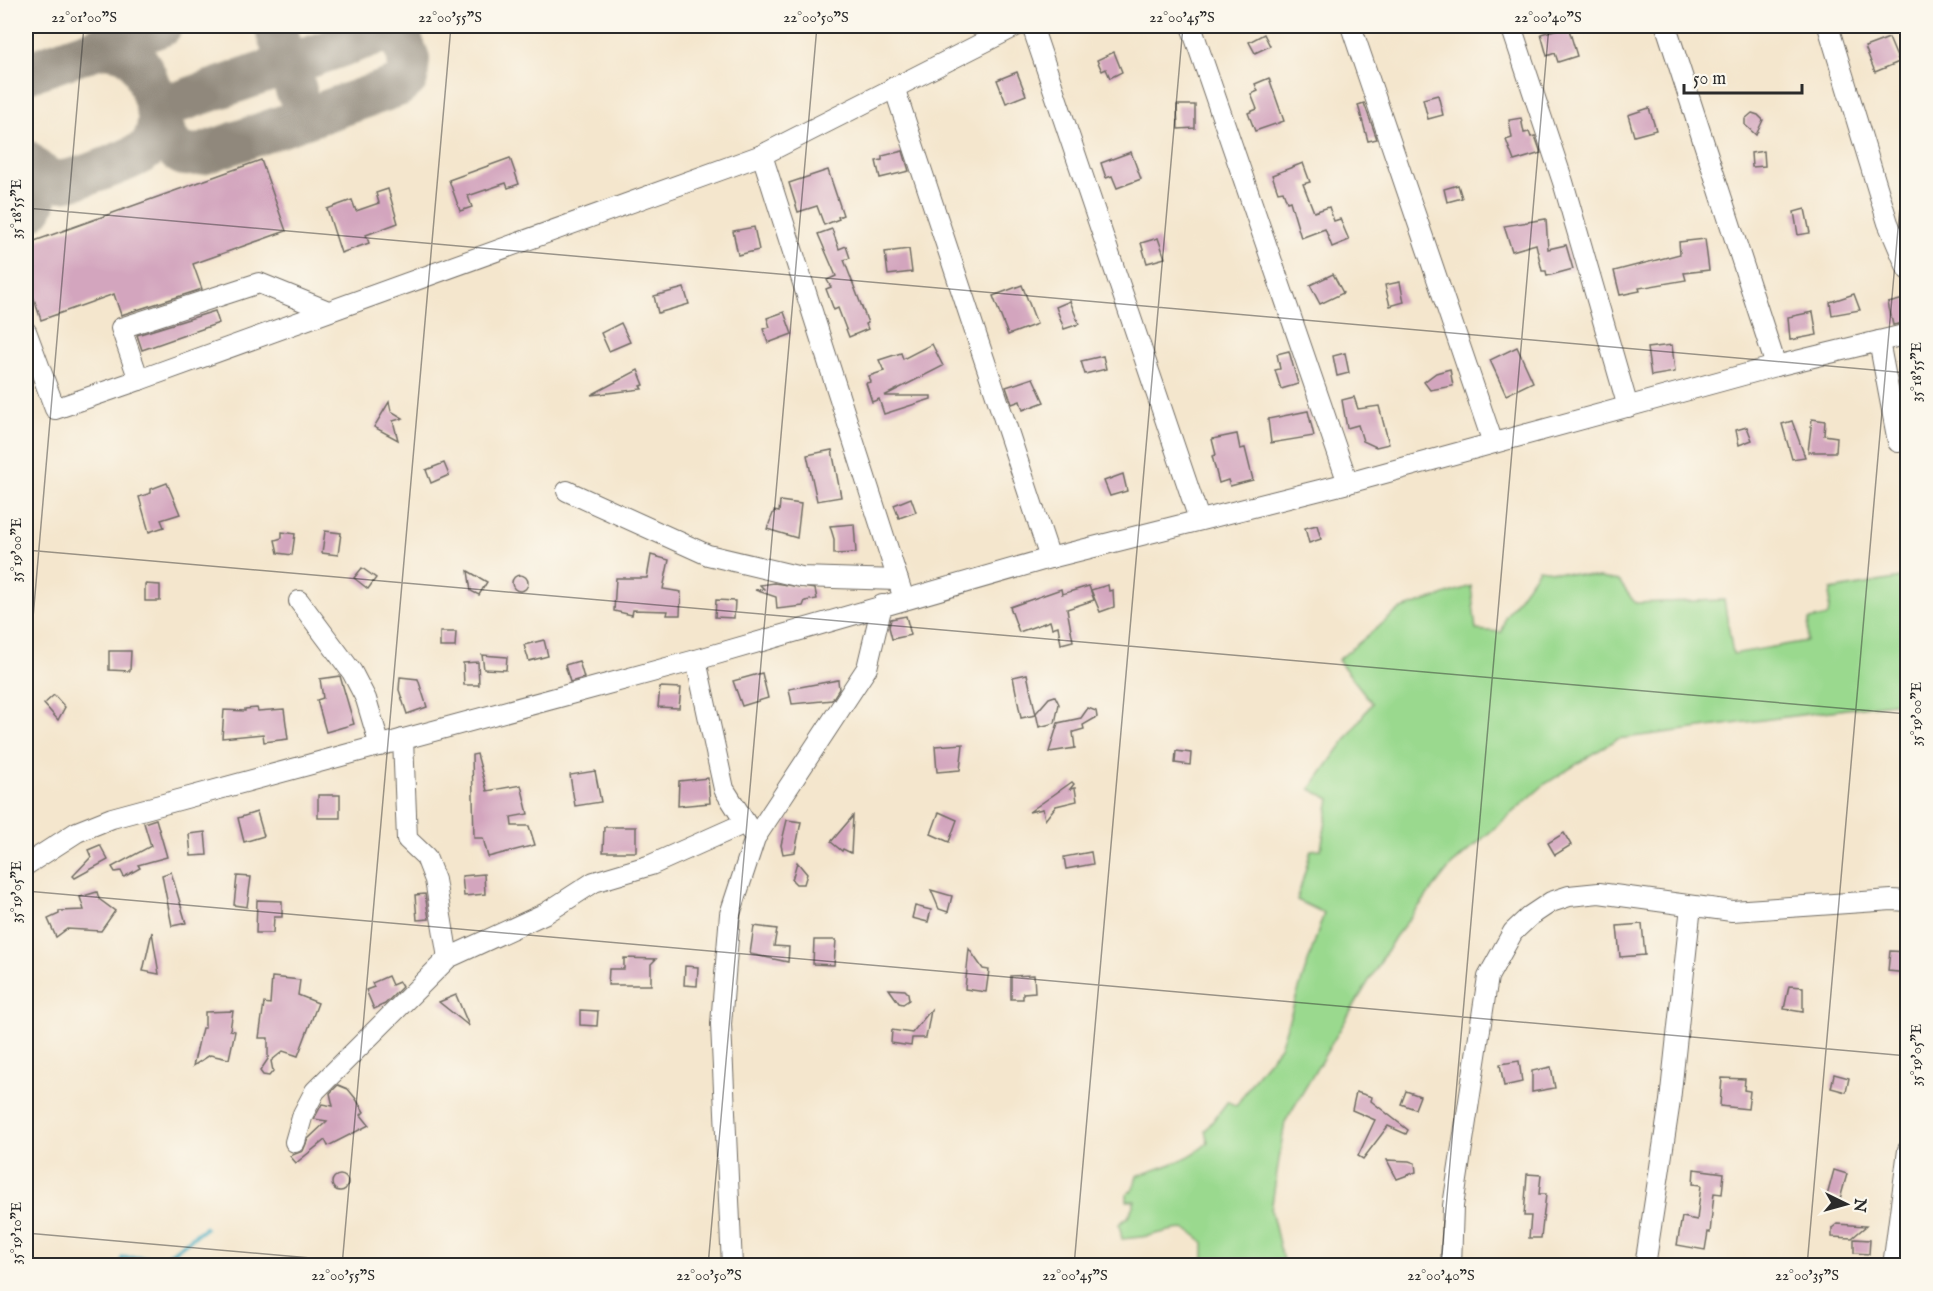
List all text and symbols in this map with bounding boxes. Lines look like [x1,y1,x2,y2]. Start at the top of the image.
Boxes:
text: 22°01'00"S [51,8,117,27]
text: 22°00'55"S [418,8,482,27]
text: 22°00'50"S [783,8,849,27]
text: 22°00'45"S [1149,8,1215,27]
text: 22°00'40"S [1514,8,1582,27]
scale bar [1684,57,1802,95]
text: 50 m [1693,68,1726,91]
text: 35°18'55"E [7,179,26,239]
text: 35°18'55"E [1907,342,1926,402]
text: 35°19'00"E [7,518,26,582]
text: 35°19'00"E [1907,682,1926,746]
text: 35°19'05"E [7,861,26,923]
text: 35°19'05"E [1907,1024,1926,1086]
north arrow [1816,1174,1876,1234]
text: N [1848,1196,1870,1213]
text: 35°19'10"E [7,1202,26,1264]
text: 22°00'55"S [311,1266,375,1285]
text: 22°00'50"S [676,1266,742,1285]
text: 22°00'45"S [1042,1266,1108,1285]
text: 22°00'40"S [1407,1266,1475,1285]
text: 22°00'35"S [1775,1266,1839,1285]

